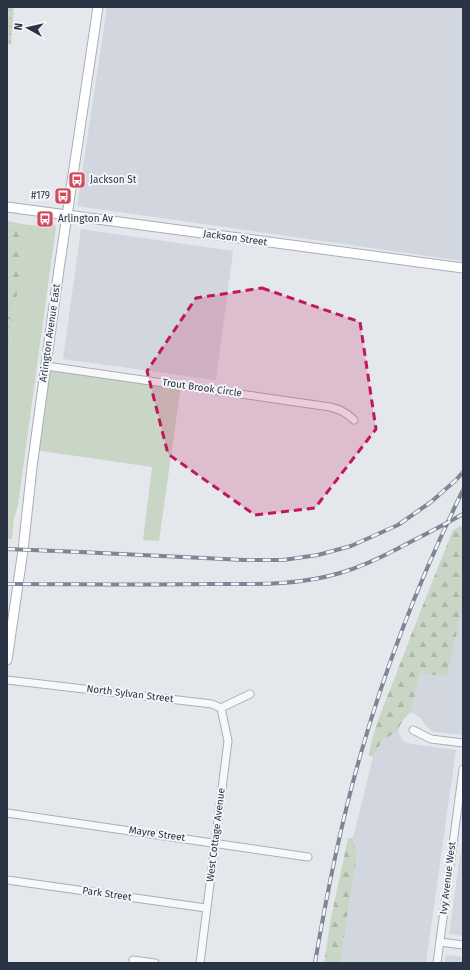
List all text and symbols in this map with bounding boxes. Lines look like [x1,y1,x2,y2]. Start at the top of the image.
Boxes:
north arrow [8,8,48,48]
text: N [12,22,26,31]
bus stop icon: Jackson St [67,170,87,190]
place label: Jackson St [90,174,137,186]
bus stop icon: #179 [53,186,73,206]
place label: #179 [31,190,50,202]
bus stop icon: Arlington Av [35,209,55,229]
place label: Arlington Av [58,213,113,225]
street label: Jackson Street [202,228,268,248]
street label: Arlington Avenue East [37,283,63,383]
street label: Trout Brook Circle [161,376,243,400]
street label: North Sylvan Street [86,683,175,705]
street label: West Cottage Avenue [204,787,228,883]
street label: Mayre Street [128,824,186,844]
street label: Ivy Avenue West [438,841,458,915]
street label: Park Street [82,885,133,903]

